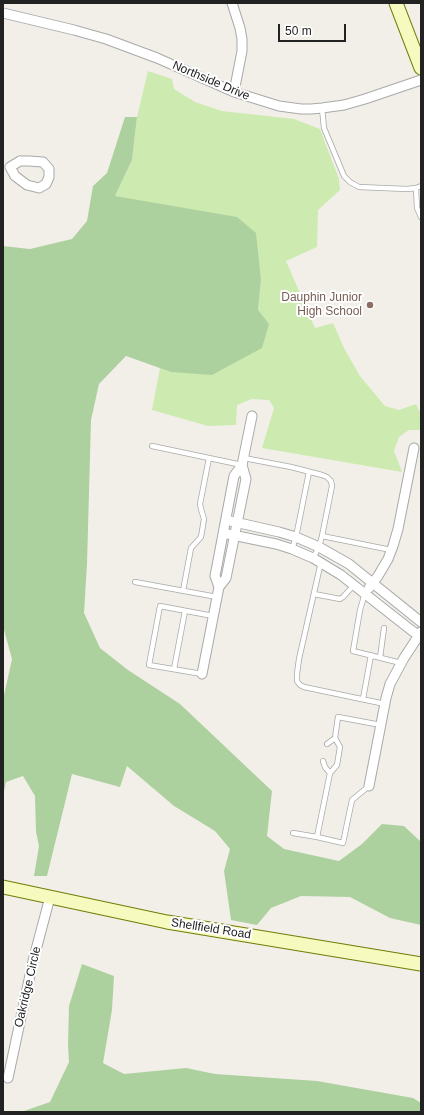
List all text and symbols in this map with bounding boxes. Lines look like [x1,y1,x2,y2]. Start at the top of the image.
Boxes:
scale bar [280,16,348,42]
text: 50 m [285,24,312,38]
street label: Northside Drive [170,58,252,104]
place label: Dauphin Junior High School [281,291,362,319]
marker: Dauphin Junior High School [365,300,375,310]
street label: Shellfield Road [170,916,252,942]
street label: Oakridge Circle [12,945,44,1029]

